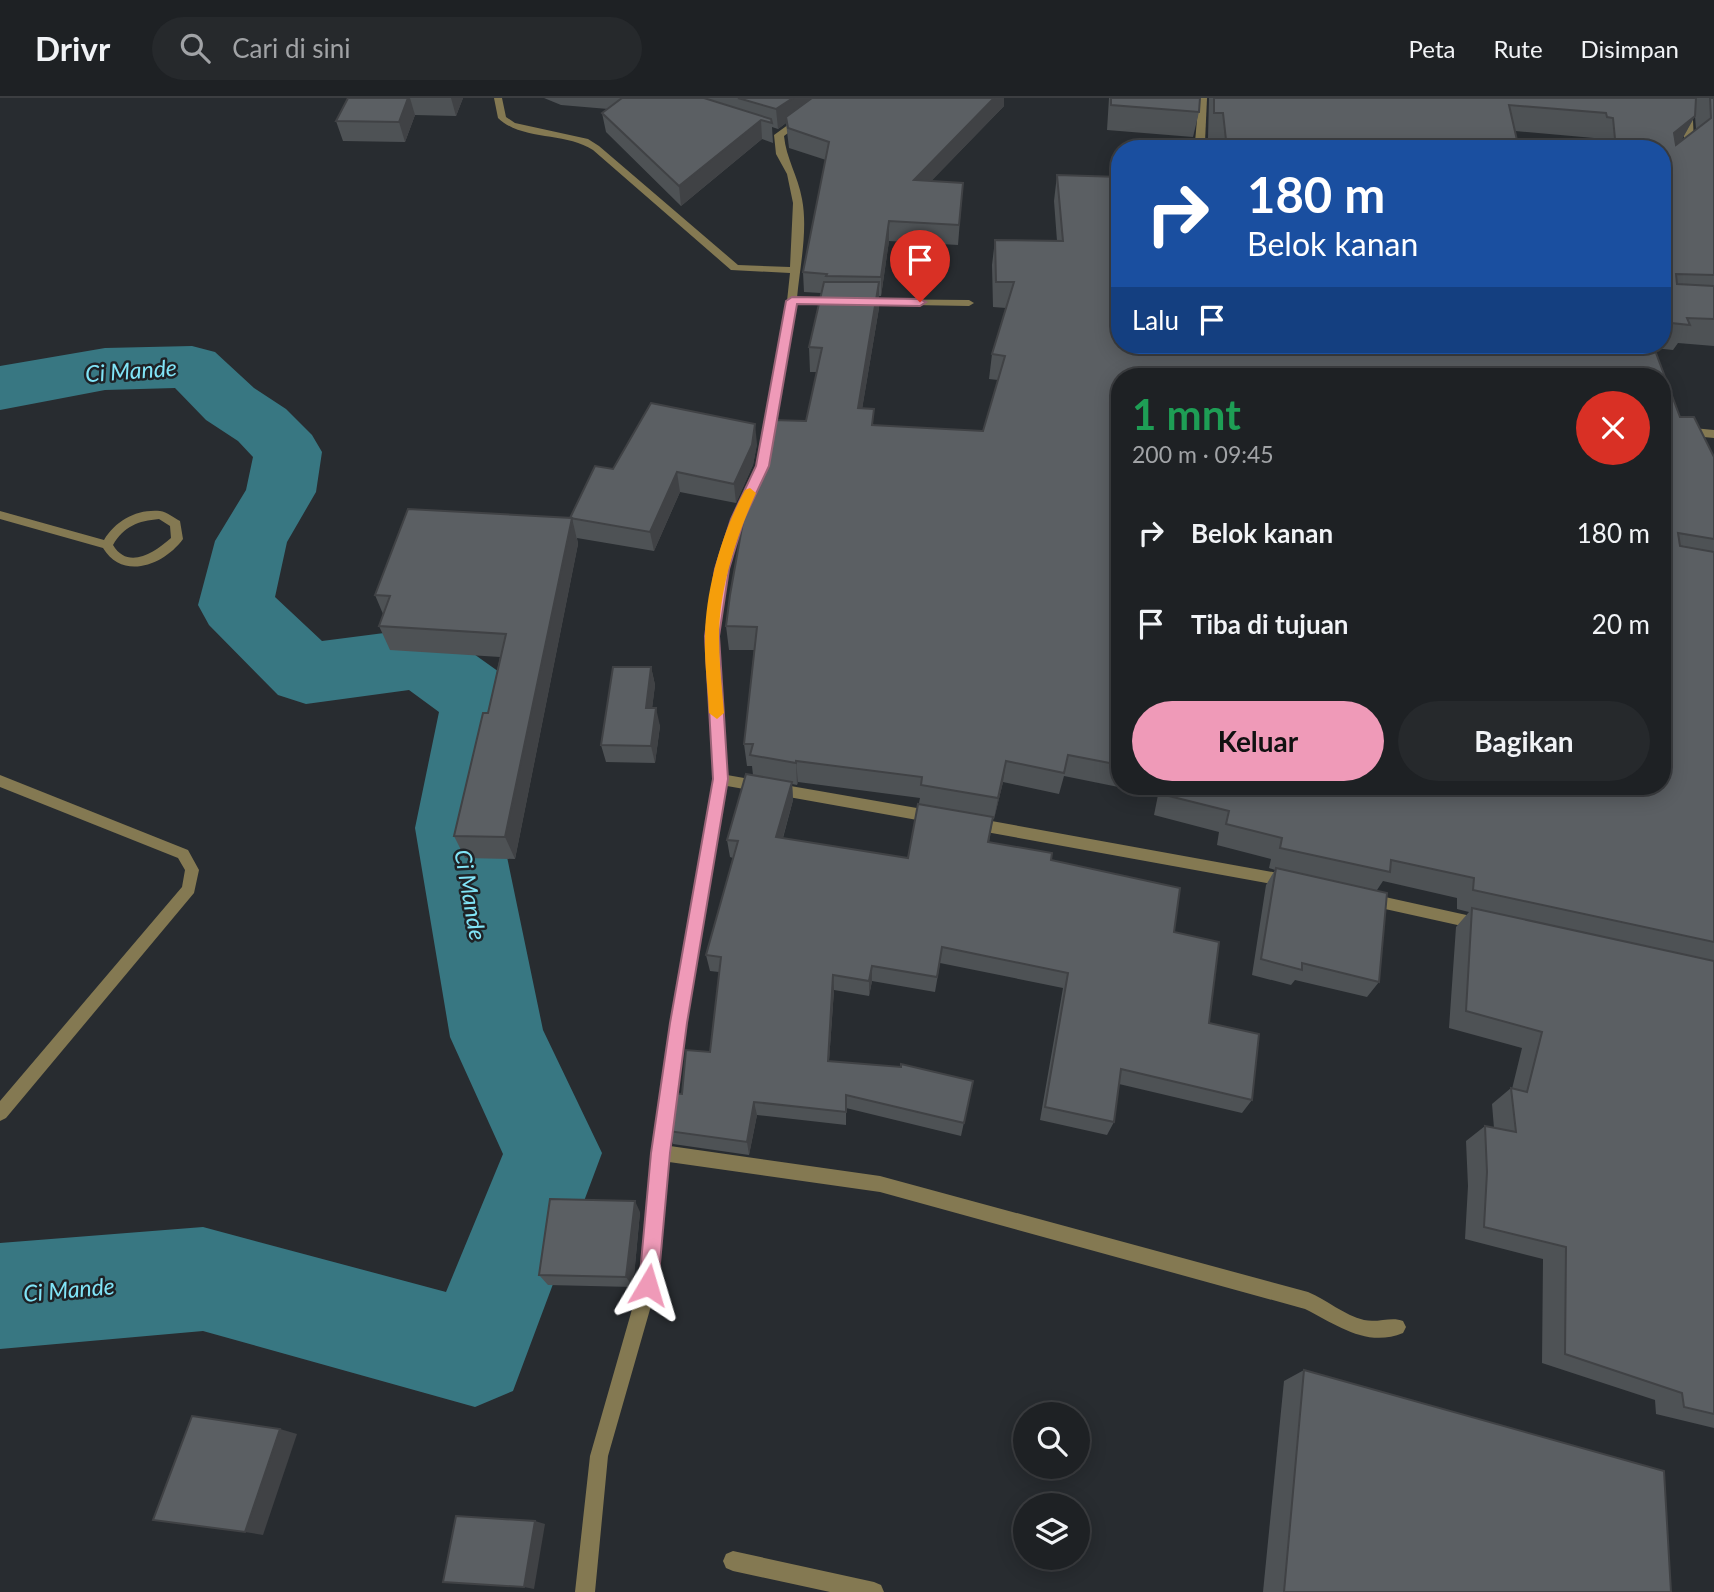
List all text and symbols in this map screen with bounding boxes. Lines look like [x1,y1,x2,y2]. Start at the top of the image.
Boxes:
search box [152,17,642,80]
text: Drivr [35,28,110,68]
icon: search [176,29,214,67]
text: Cari di sini [232,32,351,64]
text: Peta [1409,34,1455,63]
text: Rute [1493,34,1543,63]
text: Disimpan [1581,34,1679,63]
text: 180 m [1247,165,1385,223]
icon: right [1132,168,1223,259]
text: Belok kanan [1247,224,1418,263]
pin [890,230,950,302]
icon: arrive [901,241,939,279]
icon: arrive [1193,301,1231,339]
text: Lalu [1132,304,1179,336]
water label: Ci Mande [84,353,178,387]
text: 1 mnt [1132,389,1241,439]
button: close [1576,391,1650,465]
text: 200 m · 09:45 [1132,440,1274,468]
icon: right [1132,514,1170,552]
text: Belok kanan [1191,517,1333,549]
text: 180 m [1577,517,1650,549]
icon: arrive [1132,605,1170,643]
text: Tiba di tujuan [1191,608,1349,640]
text: 20 m [1592,608,1650,640]
button: Keluar [1132,701,1384,781]
button: Bagikan [1398,701,1650,781]
water label: Ci Mande [449,847,493,942]
position arrow [611,1248,685,1322]
water label: Ci Mande [22,1271,116,1307]
map controls [1013,1402,1090,1570]
button: search [1013,1402,1090,1479]
button: layers [1013,1493,1090,1570]

